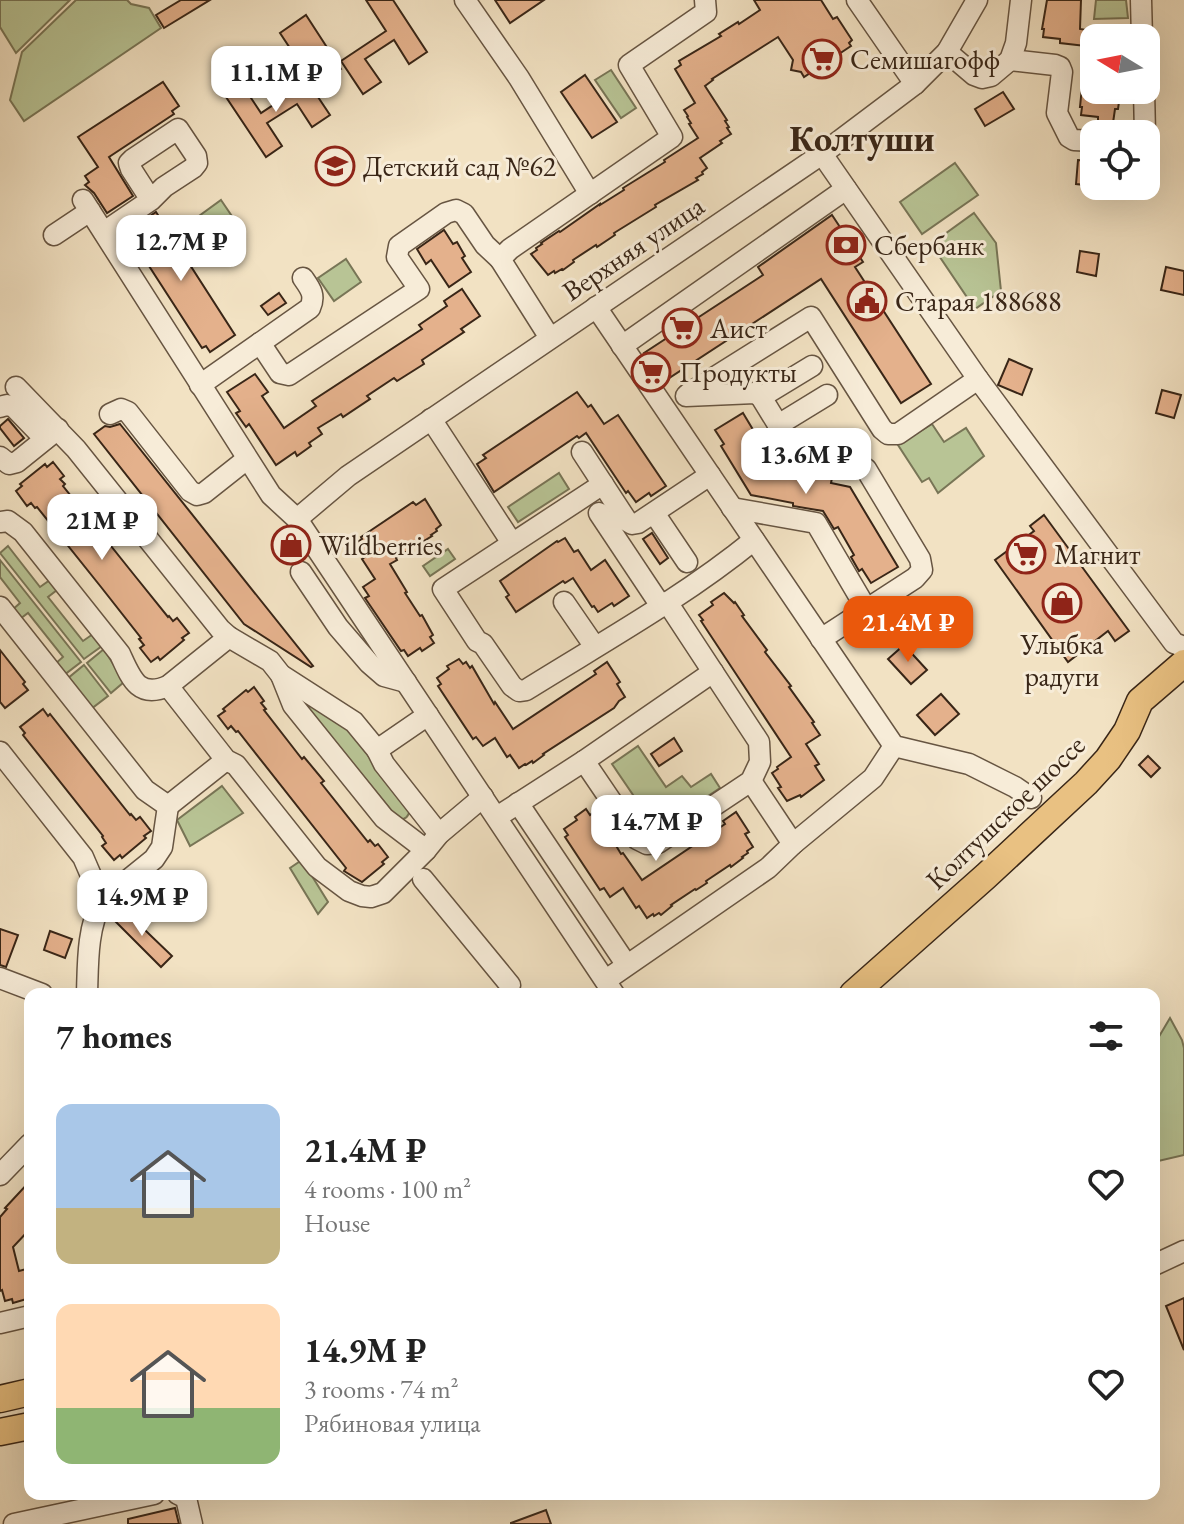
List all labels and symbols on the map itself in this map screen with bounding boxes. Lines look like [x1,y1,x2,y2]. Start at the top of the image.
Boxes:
north arrow [1080,24,1160,104]
supermarket icon: Семишагофф [801,38,843,80]
place label: Семишагофф [850,41,1000,77]
pin: 11.1M ₽ [202,46,350,114]
district label: Колтуши [789,115,935,162]
school or university icon: Детский сад №62 [314,145,356,187]
place label: Детский сад №62 [363,148,557,184]
street label: Верхняя улица [555,187,712,309]
pin: 12.7M ₽ [107,215,255,283]
bank icon: Сбербанк [825,224,867,266]
place label: Сбербанк [874,227,984,263]
public building icon: Старая 188688 [846,280,888,322]
place label: Старая 188688 [895,283,1061,319]
supermarket icon: Аист [661,307,703,349]
place label: Аист [709,310,768,346]
supermarket icon: Продукты [630,351,672,393]
place label: Продукты [679,354,797,390]
pin: 13.6M ₽ [732,428,880,496]
pin: 21M ₽ [46,494,158,562]
shop icon: Wildberries [270,524,312,566]
place label: Wildberries [319,527,443,563]
supermarket icon: Магнит [1005,533,1047,575]
place label: Магнит [1054,536,1141,572]
shop icon: Улыбка радуги [1041,582,1083,624]
pin: 21.4M ₽ [834,596,982,664]
place label: Улыбка радуги [1020,626,1104,694]
street label: Колтушское шоссе [918,727,1092,897]
pin: 14.7M ₽ [582,795,730,863]
pin: 14.9M ₽ [68,870,216,938]

